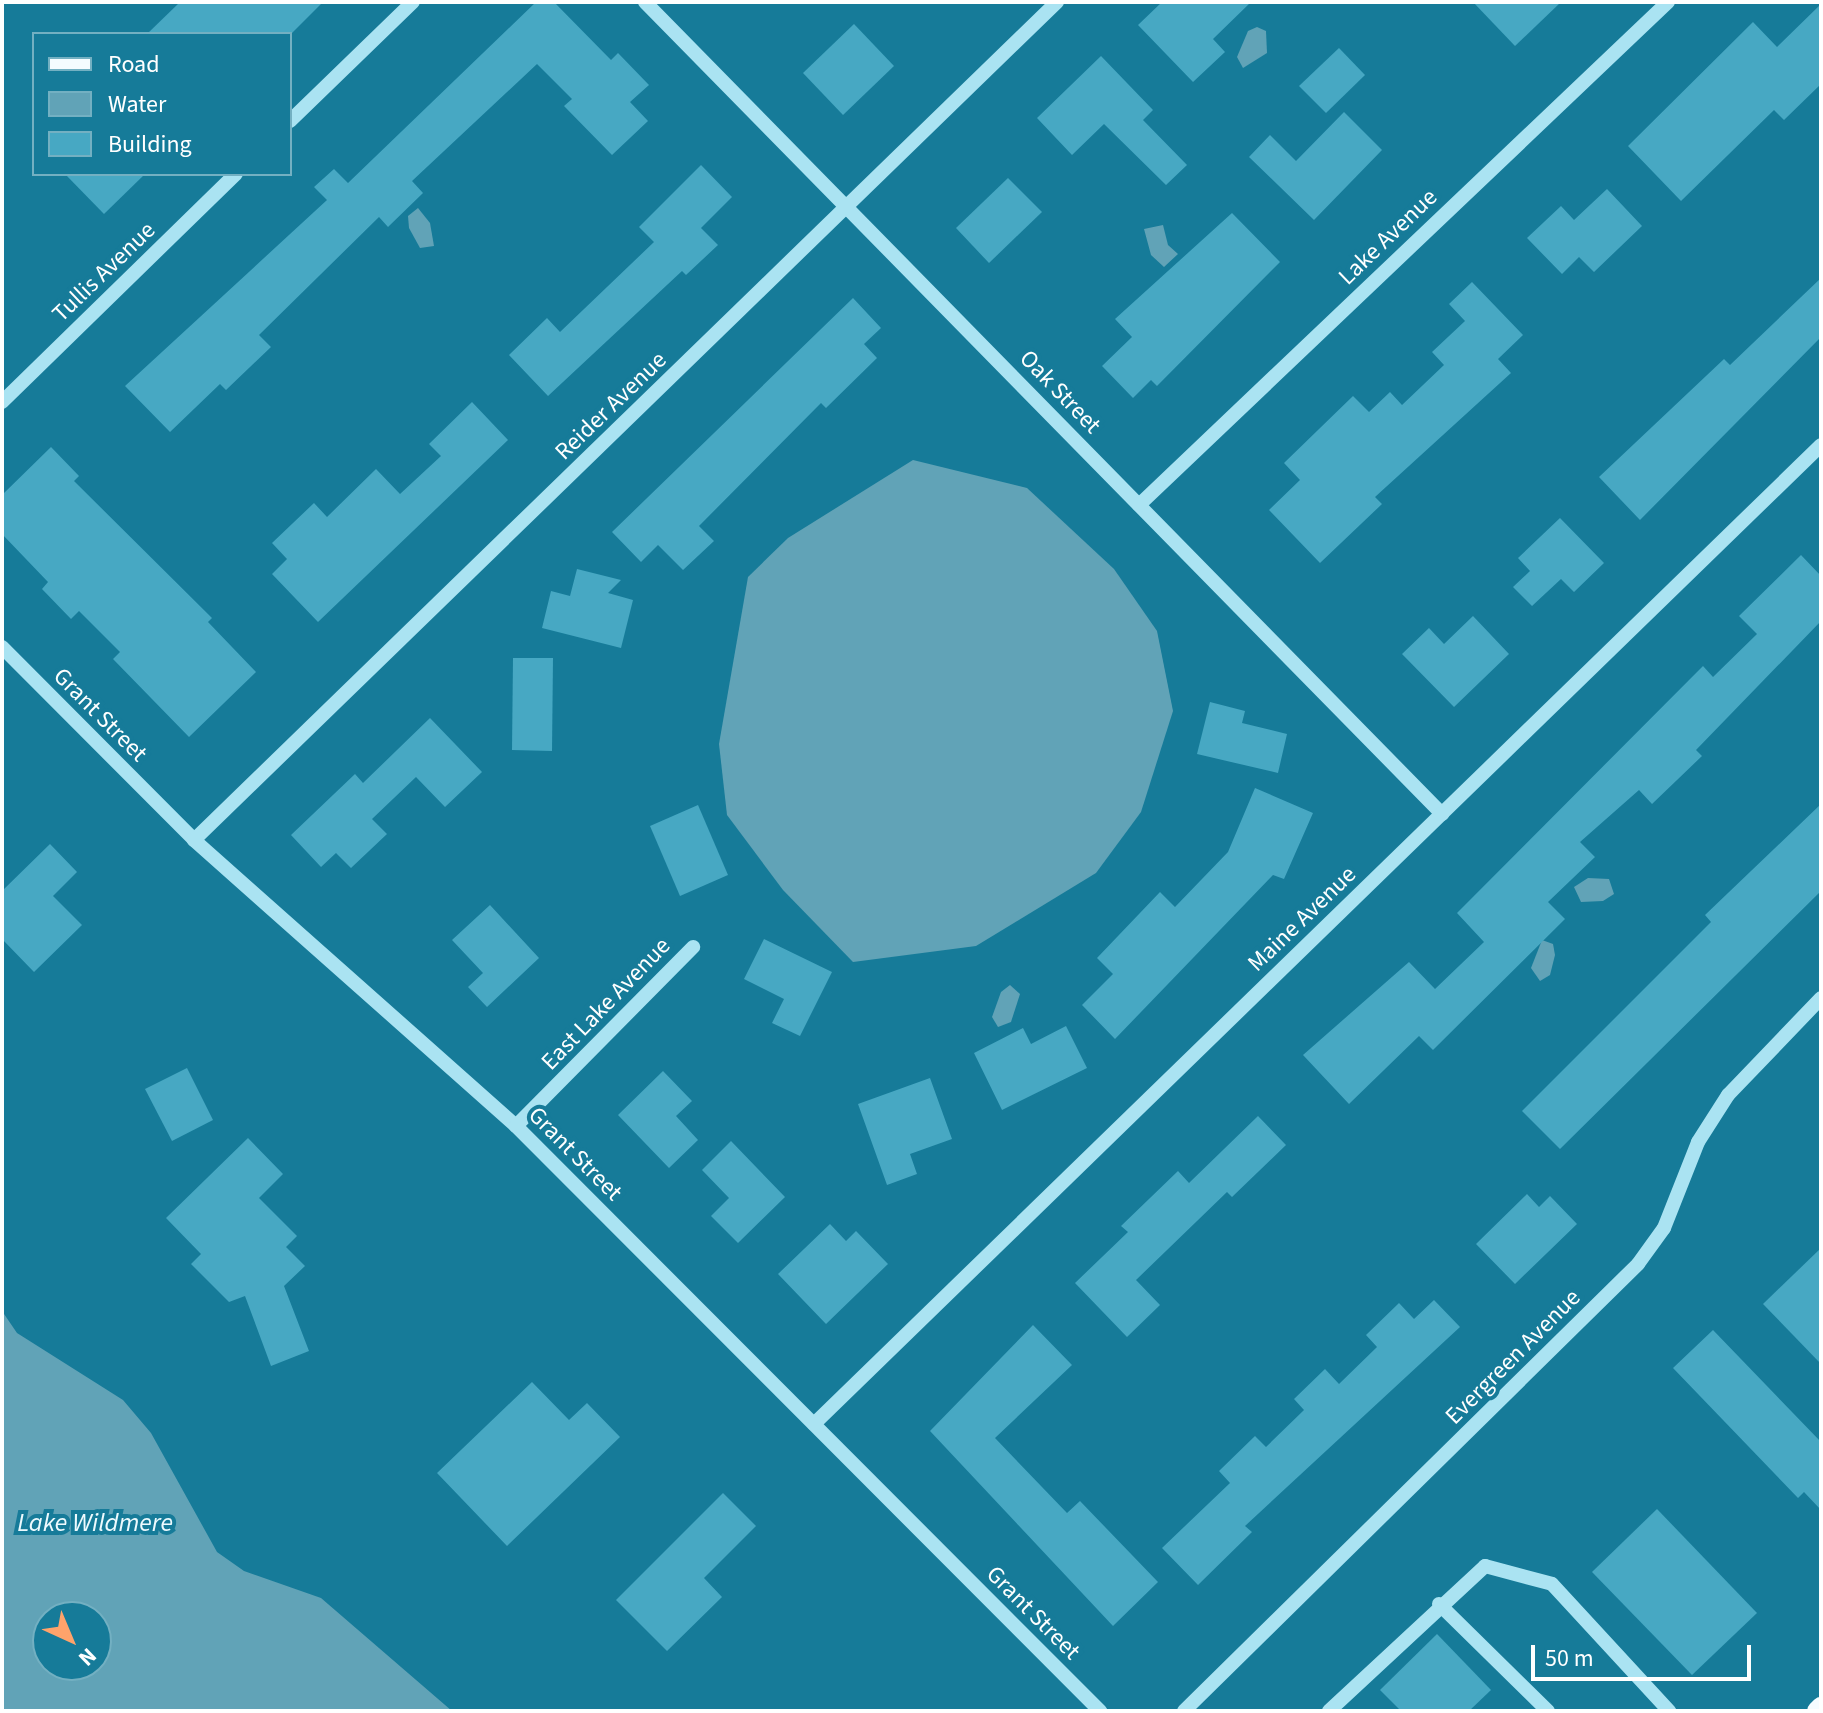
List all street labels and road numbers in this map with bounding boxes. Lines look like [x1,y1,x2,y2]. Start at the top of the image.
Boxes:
street label: Lake Avenue [1333,183,1443,291]
street label: Tullis Avenue [47,216,161,328]
street label: Oak Street [1013,344,1107,440]
street label: Reider Avenue [549,346,673,466]
street label: Grant Street [47,662,153,768]
street label: Maine Avenue [1242,860,1362,978]
street label: East Lake Avenue [536,932,676,1076]
street label: Grant Street [522,1101,628,1207]
street label: Evergreen Avenue [1439,1283,1587,1431]
street label: Grant Street [980,1560,1086,1666]

